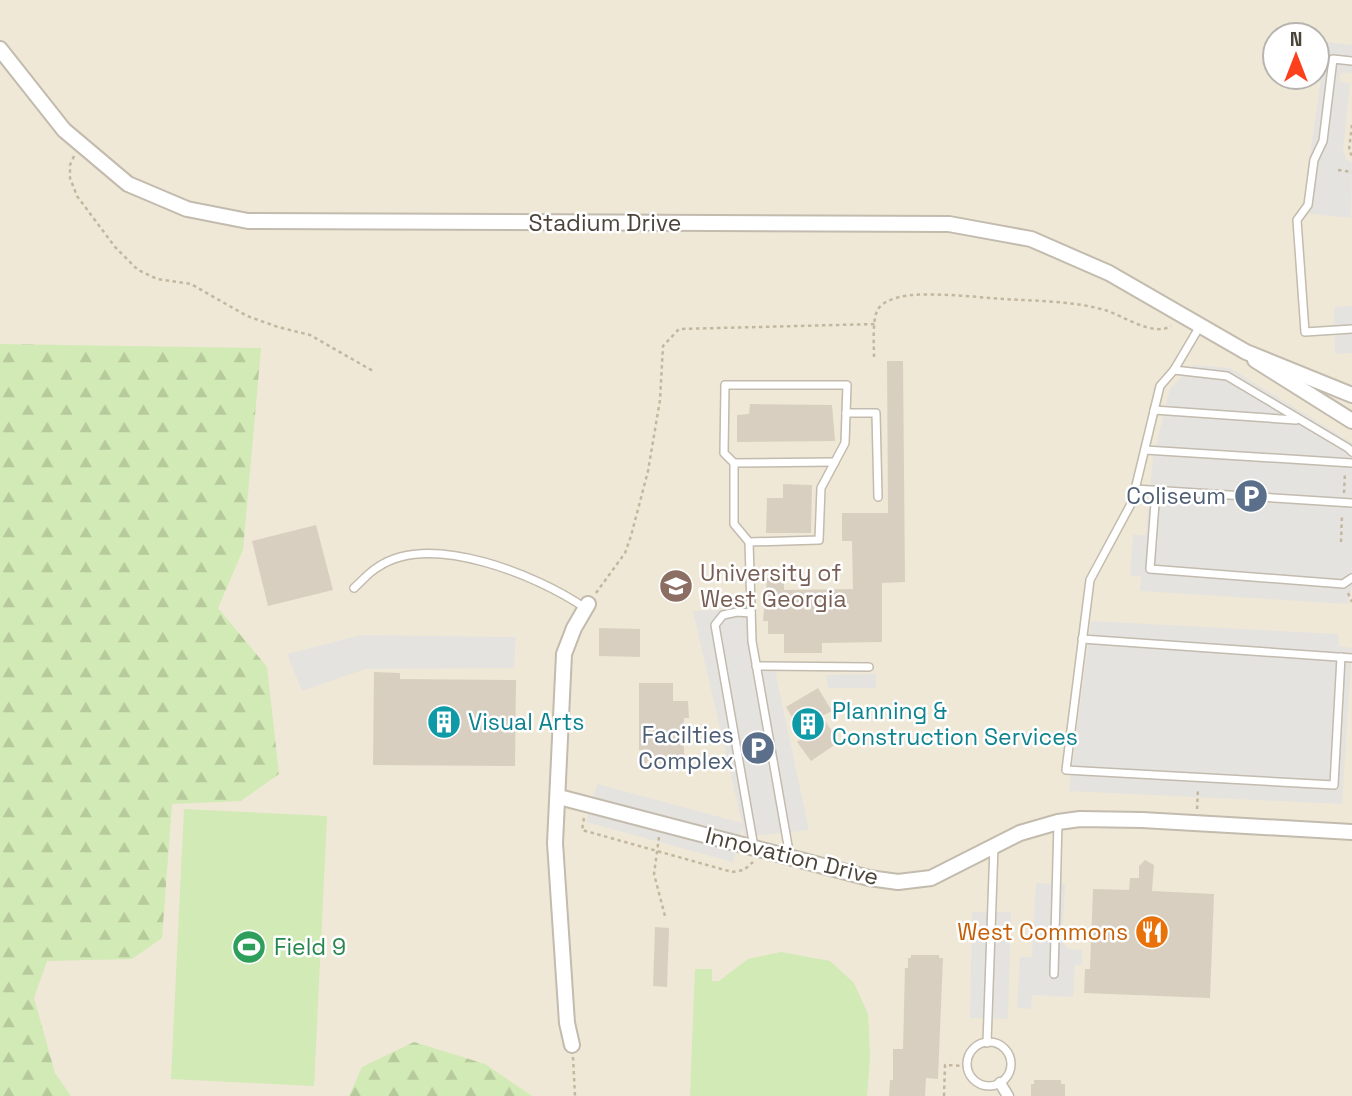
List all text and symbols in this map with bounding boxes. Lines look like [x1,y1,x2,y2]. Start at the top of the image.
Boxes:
north arrow [1261,21,1331,91]
text: N [1290,27,1302,52]
street label: Stadium Drive [529,208,681,238]
parking icon: Coliseum [1232,477,1270,515]
place label: Coliseum [1126,481,1226,511]
place label: University of West Georgia [700,558,847,614]
school or university icon: University of West Georgia [657,567,695,605]
place label: Planning & Construction Services [832,696,1078,752]
building icon: Visual Arts [425,703,463,741]
building icon: Planning & Construction Services [789,705,827,743]
place label: Visual Arts [468,707,584,737]
place label: Facilties Complex [638,720,734,776]
parking icon: Facilties Complex [739,729,777,767]
street label: Innovation Drive [702,820,882,892]
restaurant icon: West Commons [1133,913,1171,951]
place label: West Commons [957,917,1128,947]
sports icon: Field 9 [230,928,268,966]
place label: Field 9 [274,932,346,962]

